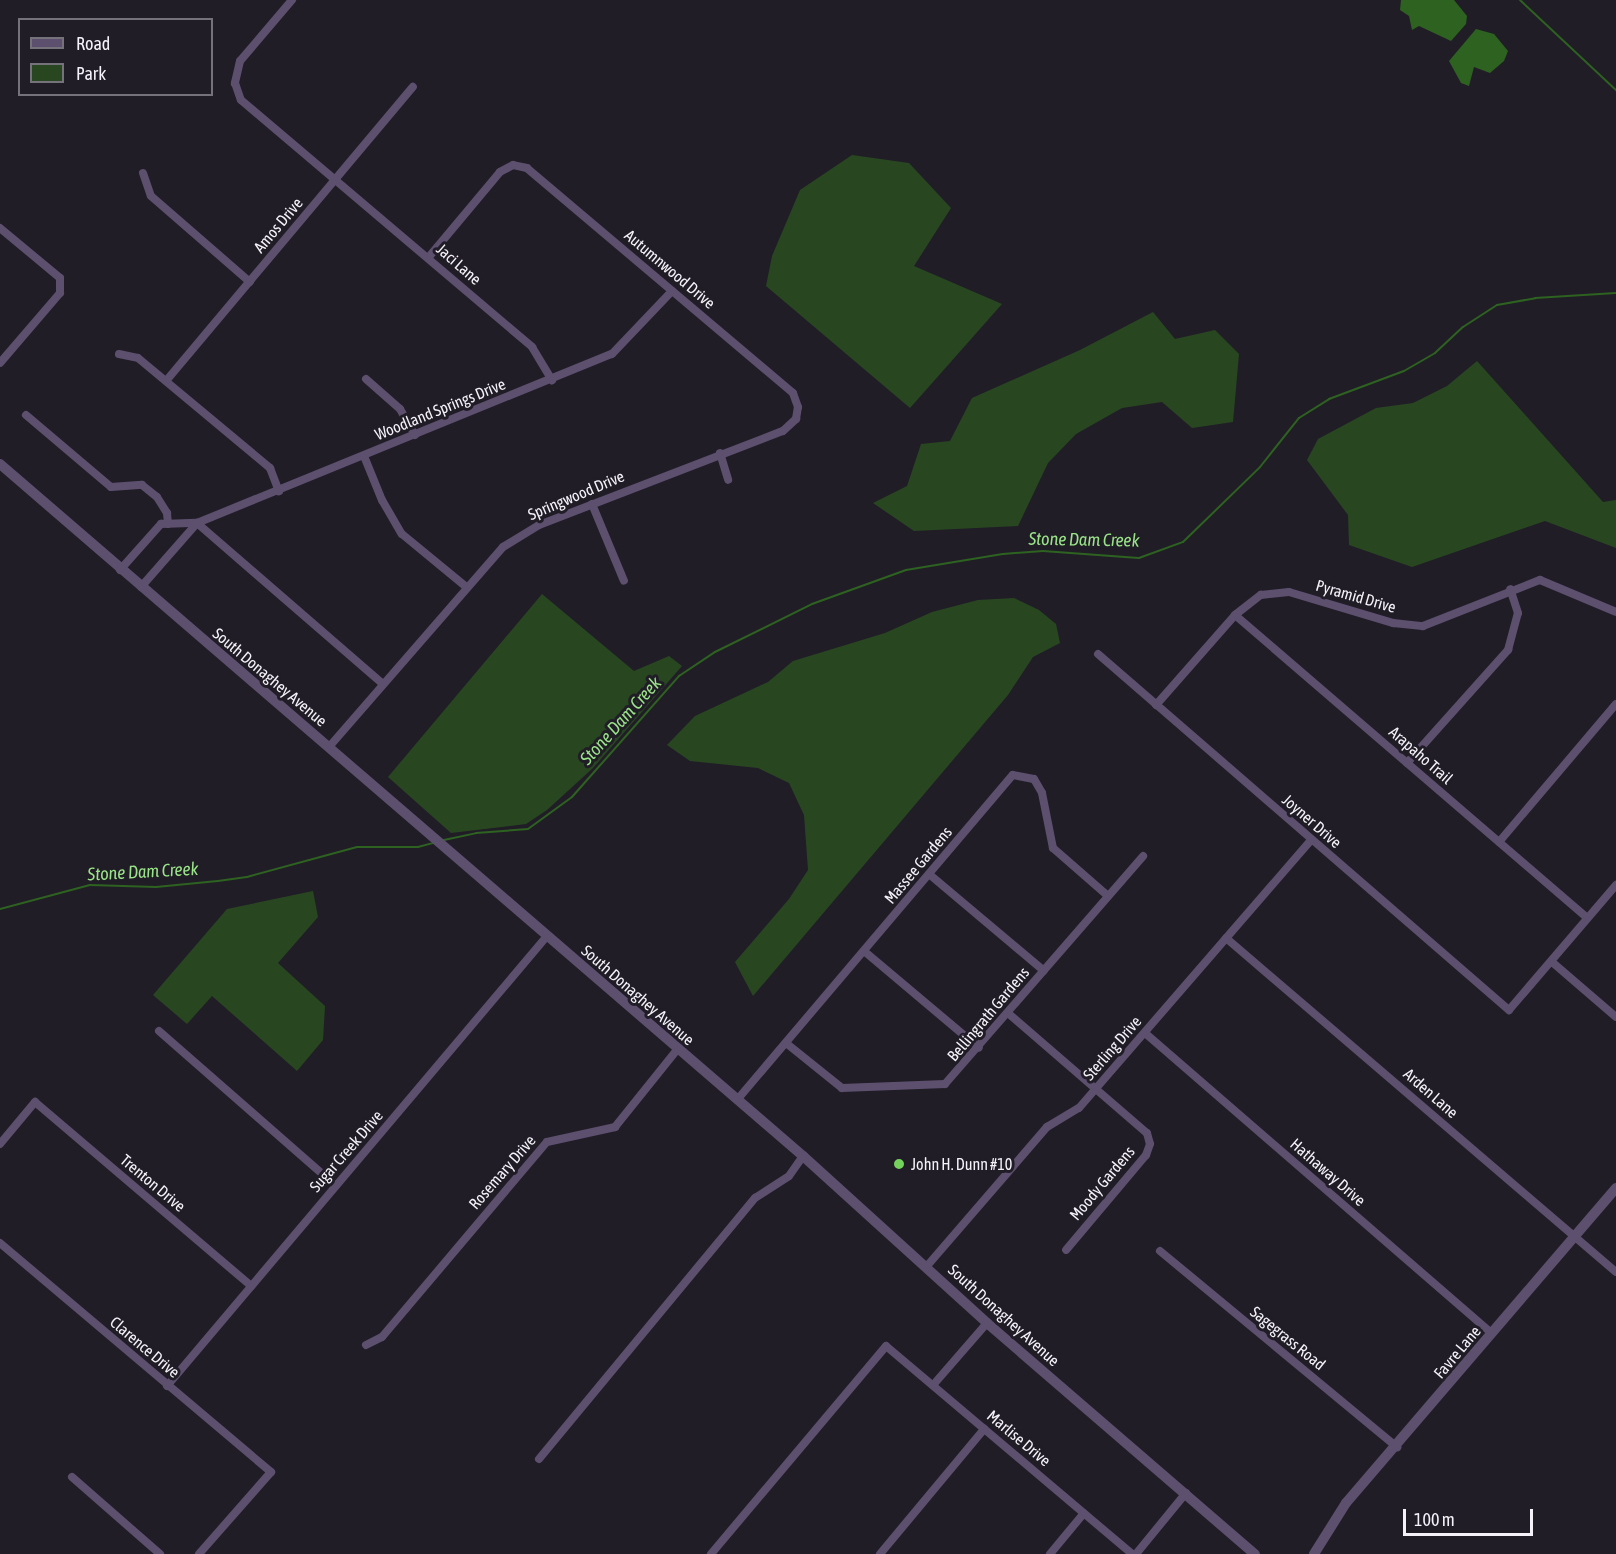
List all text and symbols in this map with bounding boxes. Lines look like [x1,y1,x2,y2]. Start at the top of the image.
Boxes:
legend [18,18,213,96]
text: Road [76,33,110,54]
text: Park [76,63,106,84]
street label: Amos Drive [250,194,306,256]
street label: Autumnwood Drive [621,226,719,312]
street label: Jaci Lane [433,239,485,289]
street label: Woodland Springs Drive [372,374,508,444]
street label: Springwood Drive [525,466,627,524]
water label: Stone Dam Creek [1028,528,1140,552]
street label: Pyramid Drive [1314,575,1398,617]
street label: South Donaghey Avenue [209,624,331,730]
water label: Stone Dam Creek [576,673,666,769]
street label: Arapaho Trail [1385,722,1457,788]
street label: Joyner Drive [1279,790,1345,852]
street label: Massee Gardens [880,822,956,908]
water label: Stone Dam Creek [87,858,199,886]
street label: South Donaghey Avenue [578,941,698,1049]
street label: Bellingrath Gardens [943,963,1033,1065]
street label: Sterling Drive [1079,1012,1145,1084]
street label: Arden Lane [1400,1064,1462,1122]
street label: Sugar Creek Drive [305,1106,387,1196]
street label: Rosemary Drive [465,1131,539,1213]
street label: Hathaway Drive [1287,1134,1369,1210]
street label: Moody Gardens [1065,1142,1139,1224]
street label: Trenton Drive [117,1150,189,1216]
place label: John H. Dunn #10 [911,1154,1012,1174]
marker: John H. Dunn #10 [892,1157,906,1171]
street label: South Donaghey Avenue [944,1260,1064,1370]
street label: Sagegrass Road [1247,1302,1329,1374]
street label: Clarence Drive [106,1312,184,1382]
street label: Favre Lane [1429,1322,1485,1382]
street label: Marlise Drive [983,1406,1055,1470]
scale bar [1406,1497,1536,1535]
text: 100 m [1414,1509,1455,1530]

